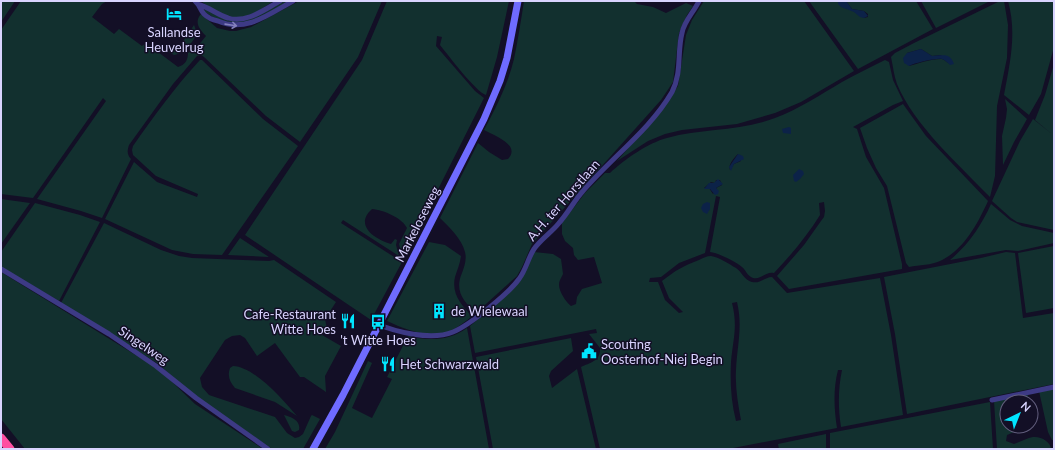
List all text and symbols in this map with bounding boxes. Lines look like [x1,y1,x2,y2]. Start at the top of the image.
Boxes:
hotel icon: Sallandse Heuvelrug [165,5,183,23]
one-way arrow [224,21,237,29]
place label: Sallandse Heuvelrug [144,24,204,55]
street label: A.H. ter Horstlaan [523,156,603,244]
street label: Markeloseweg [391,183,443,265]
building icon: de Wielewaal [430,302,448,320]
place label: de Wielewaal [451,303,528,319]
place label: Cafe-Restaurant Witte Hoes [243,306,336,337]
restaurant icon: Cafe-Restaurant Witte Hoes [339,312,357,330]
bus stop icon: 't Witte Hoes [369,313,387,331]
street label: Singelweg [116,322,173,368]
place label: 't Witte Hoes [340,332,416,348]
place label: Scouting Oosterhof-Niej Begin [601,336,723,367]
public building icon: Scouting Oosterhof-Niej Begin [580,342,598,360]
restaurant icon: Het Schwarzwald [379,355,397,373]
place label: Het Schwarzwald [400,356,499,372]
north arrow [999,394,1039,434]
text: N [1019,399,1034,414]

